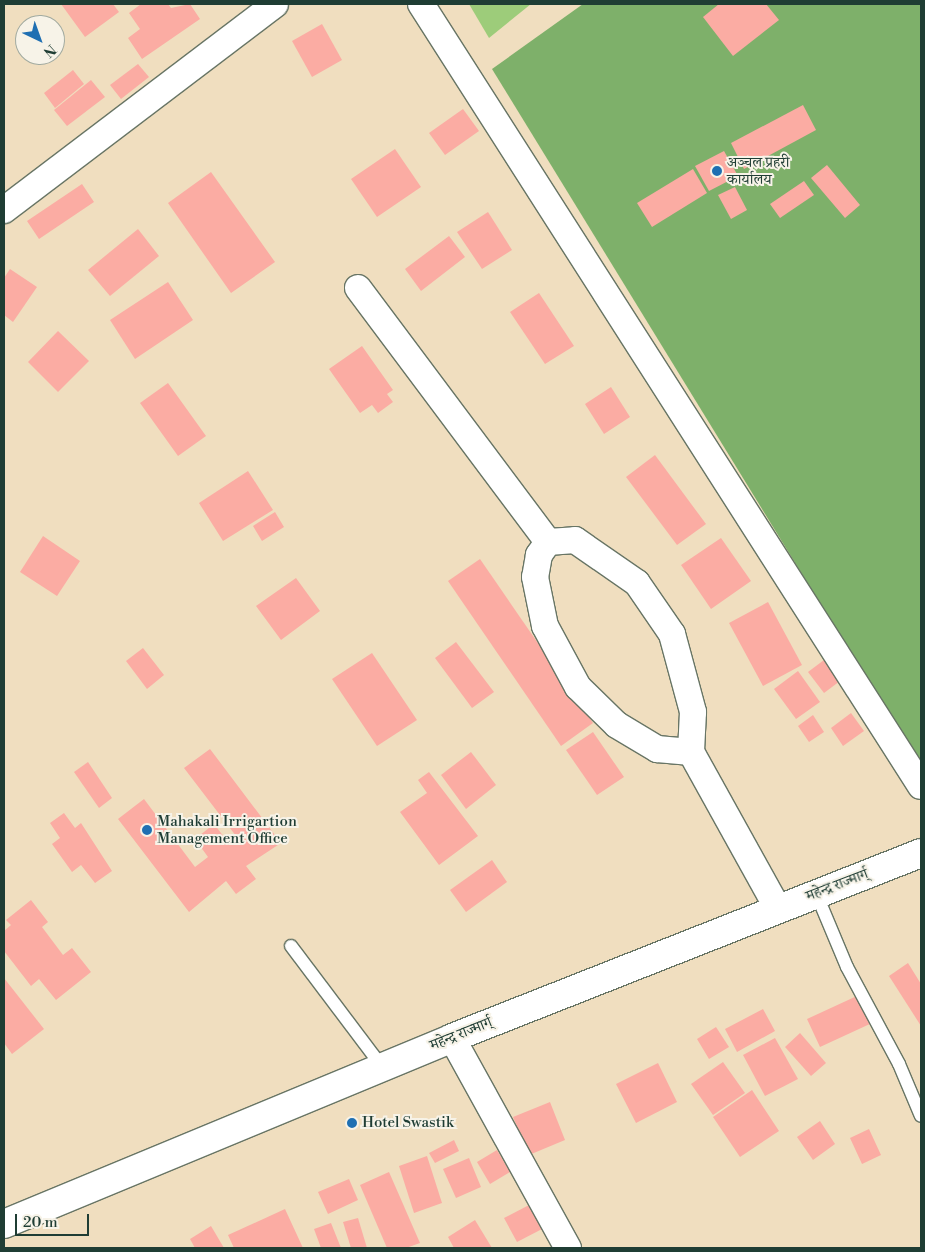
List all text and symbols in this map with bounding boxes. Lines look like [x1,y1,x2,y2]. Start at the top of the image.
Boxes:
north arrow [15,15,65,65]
text: N [39,40,60,61]
place label: अञ्चल प्रहरी कार्यालय [727,153,789,188]
marker: अञ्चल प्रहरी कार्यालय [711,165,723,177]
place label: Mahakali Irrigartion Management Office [157,812,297,847]
marker: Mahakali Irrigartion Management Office [141,824,153,836]
street label: महेन्द्र राज्मार्ग् [803,865,871,905]
street label: महेन्द्र राज्मार्ग् [427,1013,495,1055]
place label: Hotel Swastik [362,1114,454,1132]
marker: Hotel Swastik [346,1117,358,1129]
scale bar [18,1204,91,1236]
text: 20 m [23,1213,58,1232]

